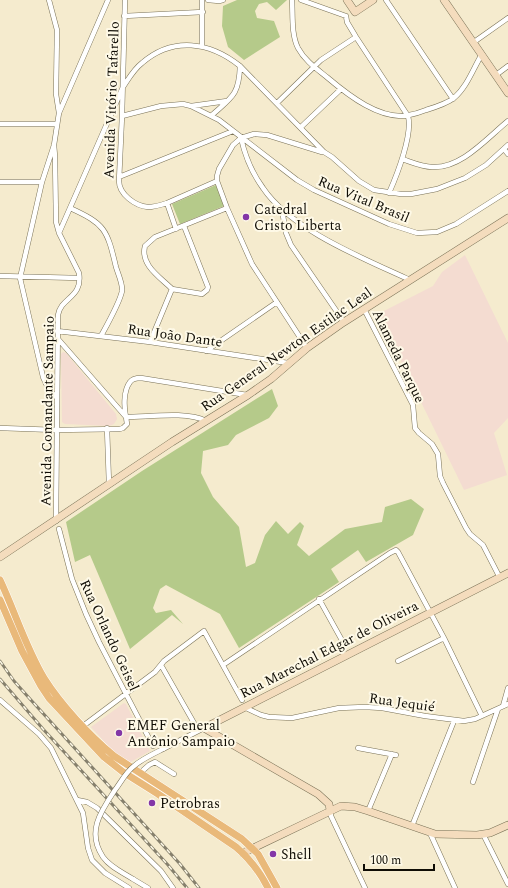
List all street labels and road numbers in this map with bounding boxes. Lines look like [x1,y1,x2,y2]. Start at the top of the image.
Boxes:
street label: Avenida Vitório Tafarello [98,21,125,179]
street label: Rua Vital Brasil [315,171,413,228]
street label: Rua General Newton Estilac Leal [196,282,376,417]
street label: Alameda Parque [367,306,430,407]
street label: Avenida Comandante Sampaio [35,316,60,506]
street label: Rua João Dante [126,318,224,353]
street label: Rua Orlando Geisel [74,576,145,695]
street label: Rua Marechal Edgar de Oliveira [236,595,422,704]
street label: Rua Jequié [368,687,436,718]

